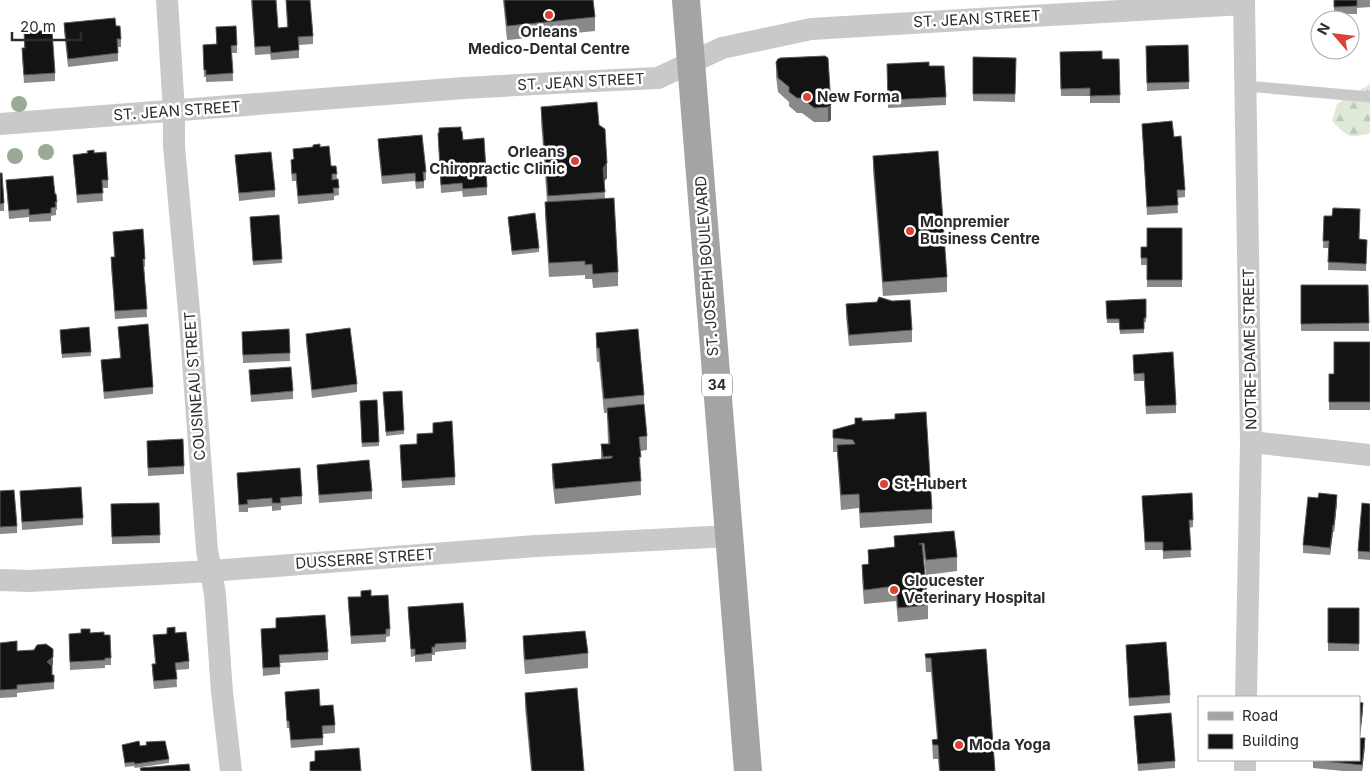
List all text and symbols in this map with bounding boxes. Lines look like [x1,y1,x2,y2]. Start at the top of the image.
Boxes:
street label: ST. JEAN STREET [913,6,1041,31]
marker: Orleans Medico-Dental Centre [543,9,555,21]
scale bar [12,10,81,42]
north arrow [1310,10,1360,60]
text: 20 m [20,17,56,36]
text: N [1313,20,1333,37]
place label: Orleans Medico-Dental Centre [468,22,630,58]
street label: ST. JEAN STREET [517,69,645,94]
place label: New Forma [817,87,900,106]
marker: New Forma [801,91,813,103]
street label: ST. JEAN STREET [113,97,241,124]
place label: Orleans Chiropractic Clinic [429,142,565,178]
marker: Orleans Chiropractic Clinic [569,155,581,167]
street label: ST. JOSEPH BOULEVARD [691,175,722,357]
place label: Monpremier Business Centre [920,212,1040,248]
marker: Monpremier Business Centre [904,225,916,237]
street label: NOTRE-DAME STREET [1239,268,1260,430]
street label: COUSINEAU STREET [180,311,209,461]
road number: 34 [702,374,732,396]
place label: St-Hubert [894,474,967,493]
marker: St-Hubert [878,478,890,490]
street label: DUSSERRE STREET [295,544,435,573]
place label: Gloucester Veterinary Hospital [904,571,1045,607]
marker: Gloucester Veterinary Hospital [888,584,900,596]
legend [1198,696,1360,761]
text: Road [1242,706,1278,725]
text: Building [1242,731,1299,750]
place label: Moda Yoga [969,735,1051,754]
marker: Moda Yoga [953,739,965,751]

